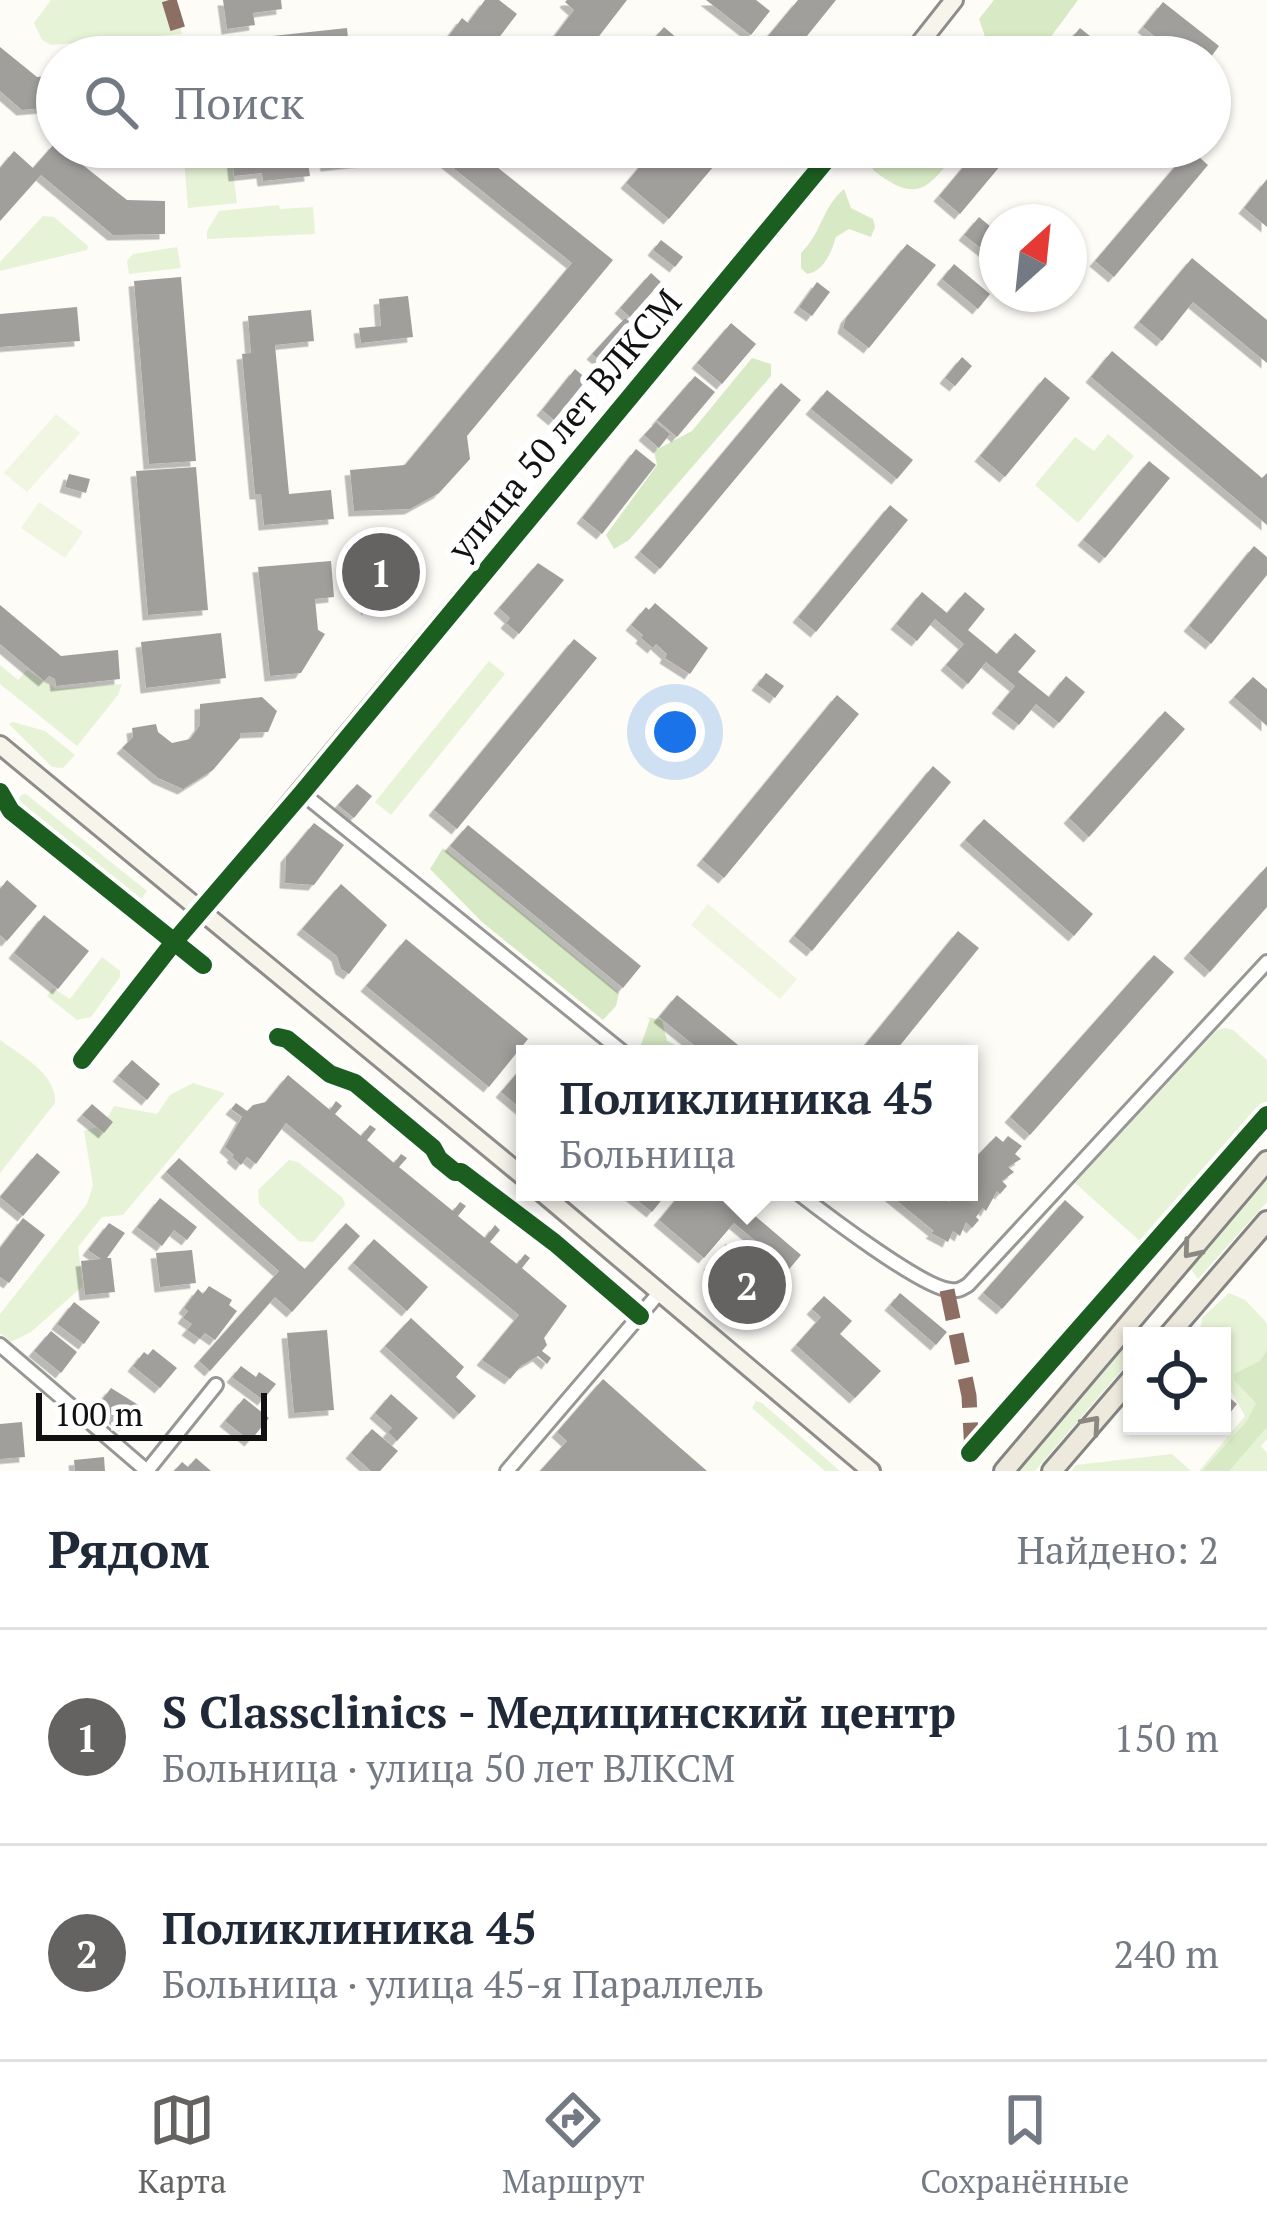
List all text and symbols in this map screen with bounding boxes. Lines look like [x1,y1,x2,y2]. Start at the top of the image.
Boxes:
search box [36,36,1231,168]
icon: search [78,69,144,135]
text: Поиск [174,72,304,132]
north arrow [979,204,1087,312]
street label: улица 50 лет ВЛКСМ [436,279,691,571]
pin: 1 [342,527,420,617]
your location [645,702,705,762]
popup [516,1045,978,1201]
text: Поликлиника 45 [559,1067,935,1127]
text: Больница [559,1127,736,1179]
one-way arrow [1184,1236,1206,1258]
pin: 2 [708,1240,786,1330]
map controls [1123,1327,1231,1435]
button: locate [1123,1327,1231,1435]
scale bar [36,1387,267,1440]
text: 100 m [54,1392,143,1435]
one-way arrow [1078,1416,1099,1438]
text: Рядом [48,1515,210,1583]
text: Найдено: 2 [1017,1523,1219,1575]
text: S Classclinics - Медицинский центр [162,1681,956,1741]
text: 1 [76,1711,98,1763]
text: 150 m [1114,1711,1219,1763]
text: Больница · улица 50 лет ВЛКСМ [162,1741,735,1793]
text: Поликлиника 45 [162,1897,537,1957]
text: 2 [76,1927,98,1979]
text: 240 m [1114,1927,1219,1979]
text: Больница · улица 45-я Параллель [162,1957,764,2009]
tab: Карта [138,2087,227,2202]
tab: Маршрут [502,2087,645,2202]
tab: Сохранённые [920,2087,1129,2202]

